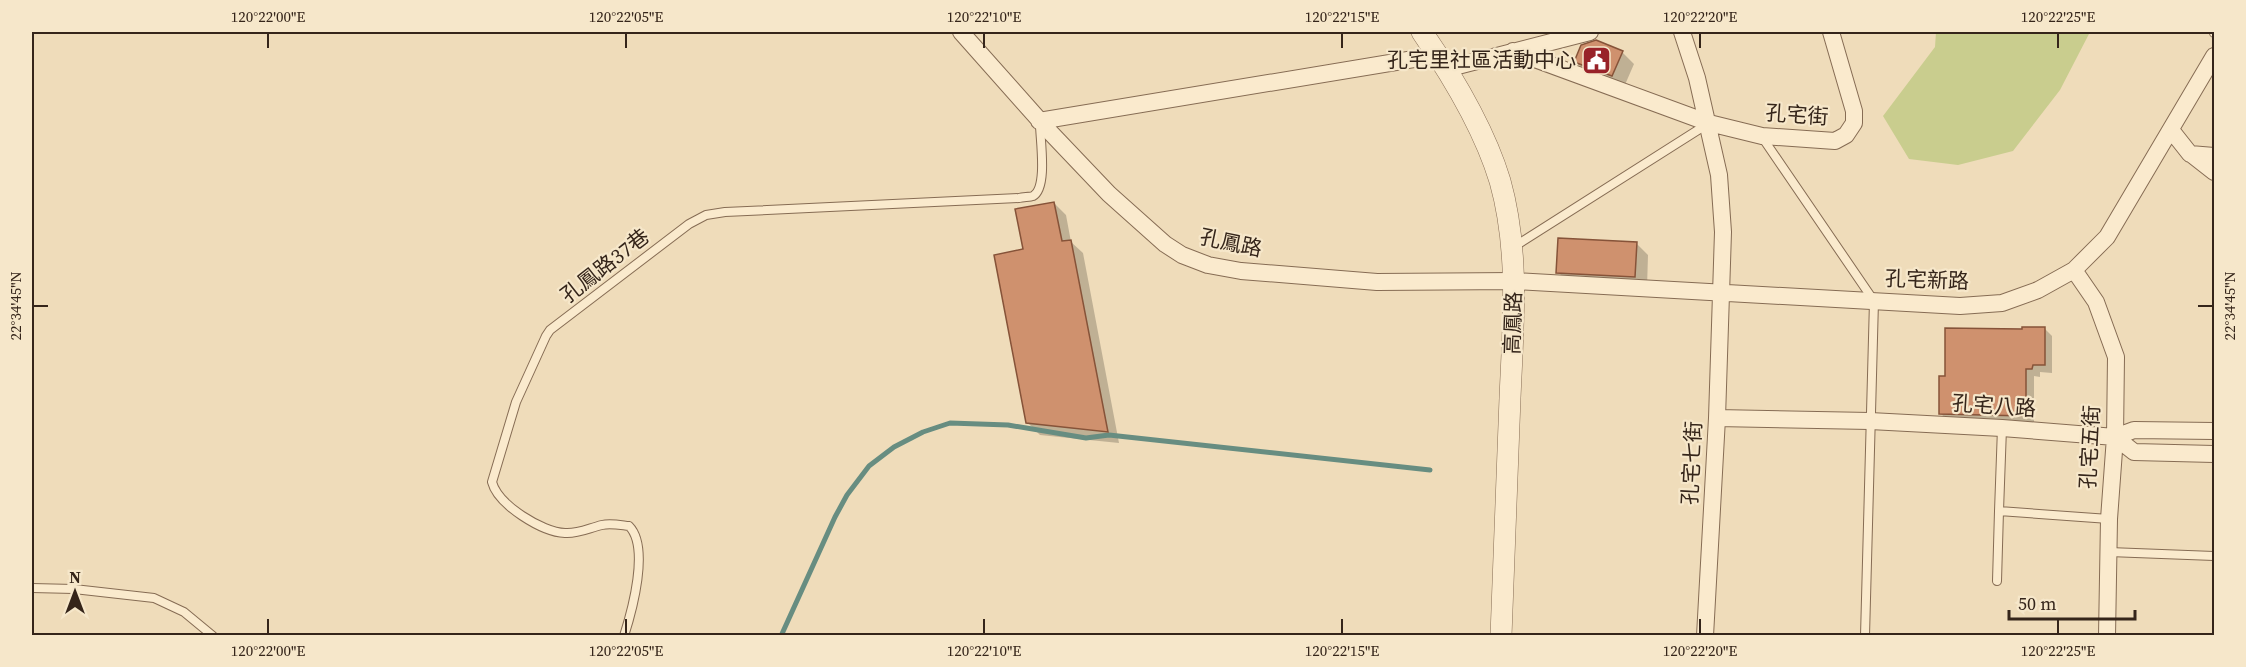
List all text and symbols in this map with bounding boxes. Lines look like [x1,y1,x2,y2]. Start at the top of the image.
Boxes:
text: 120°22'00"E [231,6,305,27]
text: 120°22'05"E [589,6,663,27]
text: 120°22'10"E [947,6,1021,27]
text: 120°22'15"E [1305,6,1379,27]
text: 120°22'20"E [1663,6,1737,27]
text: 120°22'25"E [2021,6,2095,27]
public building icon: 孔宅里社區活動中心 [1581,44,1613,76]
place label: 孔宅里社區活動中心 [1387,45,1576,74]
street label: 孔宅街 [1765,98,1829,131]
street label: 孔鳳路37巷 [554,222,655,309]
street label: 孔鳳路 [1197,222,1265,263]
street label: 孔宅新路 [1885,264,1969,295]
text: 22°34'45"N [5,271,26,341]
text: 22°34'45"N [2219,271,2240,341]
street label: 高鳳路 [1497,291,1528,355]
street label: 孔宅八路 [1951,388,2037,423]
street label: 孔宅五街 [2073,404,2106,490]
street label: 孔宅七街 [1675,420,1708,506]
north arrow [45,562,105,622]
text: N [69,566,81,588]
scale bar [2009,583,2135,621]
text: 50 m [2018,591,2056,616]
text: 120°22'00"E [231,640,305,661]
text: 120°22'05"E [589,640,663,661]
text: 120°22'10"E [947,640,1021,661]
text: 120°22'15"E [1305,640,1379,661]
text: 120°22'20"E [1663,640,1737,661]
text: 120°22'25"E [2021,640,2095,661]

